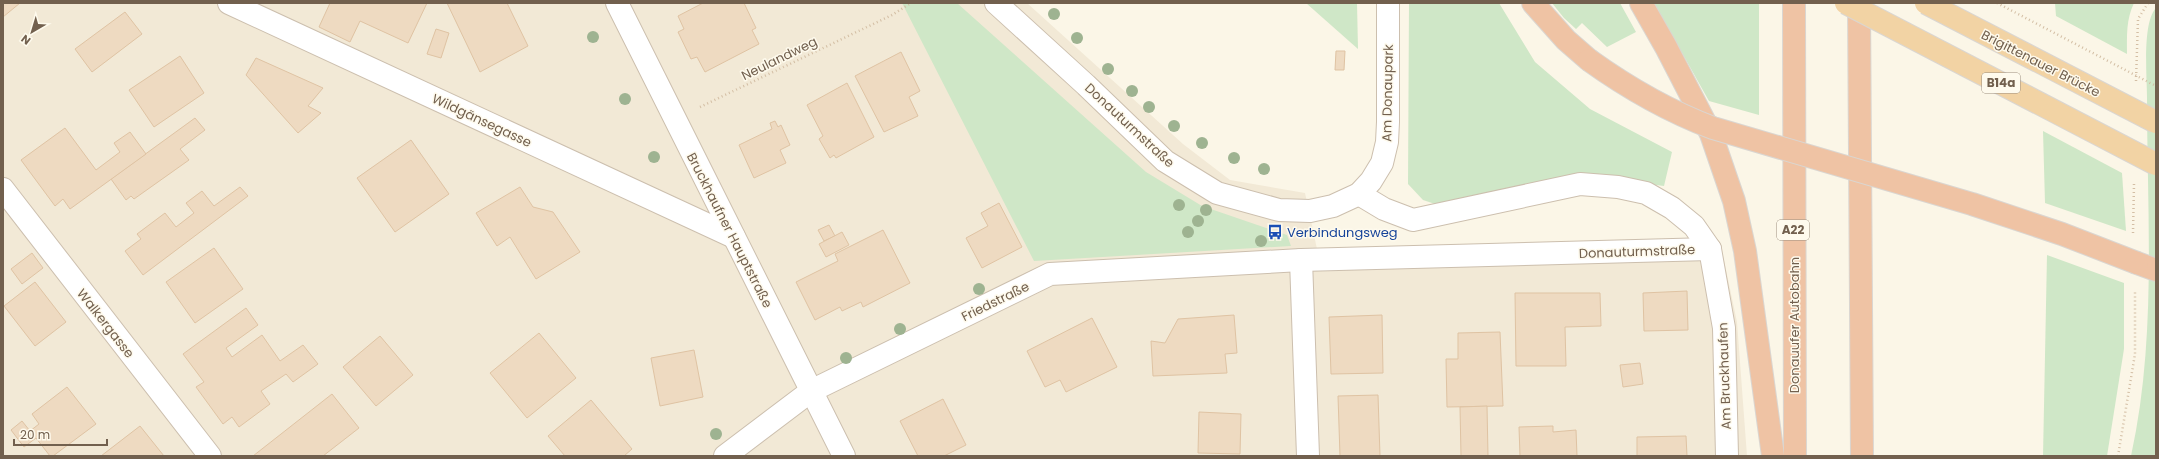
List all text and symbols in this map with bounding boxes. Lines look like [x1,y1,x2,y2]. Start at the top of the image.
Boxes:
north arrow [12,12,52,52]
street label: Brigittenauer Brücke [1978,25,2104,102]
text: N [18,31,34,49]
street label: Neulandweg [738,32,820,85]
street label: Am Donaupark [1377,44,1398,142]
road number: B14a [1982,73,2020,93]
street label: Donauturmstraße [1081,79,1179,172]
street label: Wildgänsegasse [429,89,535,152]
street label: Bruckhaufner Hauptstraße [682,149,777,311]
road number: A22 [1777,220,1809,240]
bus stop icon: Verbindungsweg [1266,223,1284,241]
place label: Verbindungsweg [1287,223,1398,242]
street label: Donauturmstraße [1579,240,1695,263]
street label: Donauufer Autobahn [1785,257,1804,393]
street label: Friedstraße [958,277,1032,326]
street label: Walkergasse [72,285,139,362]
street label: Am Bruckhaufen [1713,322,1736,430]
scale bar [14,421,107,447]
text: 20 m [20,426,50,443]

